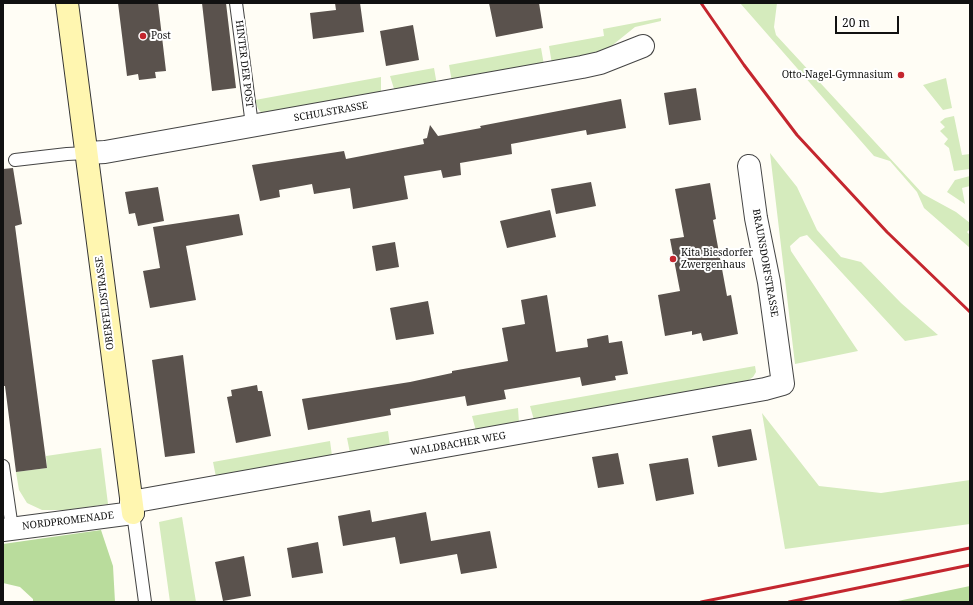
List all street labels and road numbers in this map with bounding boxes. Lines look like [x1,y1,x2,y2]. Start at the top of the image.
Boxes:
street label: HINTER DER POST [233,19,255,109]
street label: SCHULSTRASSE [293,100,369,124]
street label: BRAUNSDORFSTRASSE [750,208,780,318]
street label: OBERFELDSTRASSE [93,255,117,351]
street label: WALDBACHER WEG [409,430,507,458]
street label: NORDPROMENADE [21,509,115,533]

